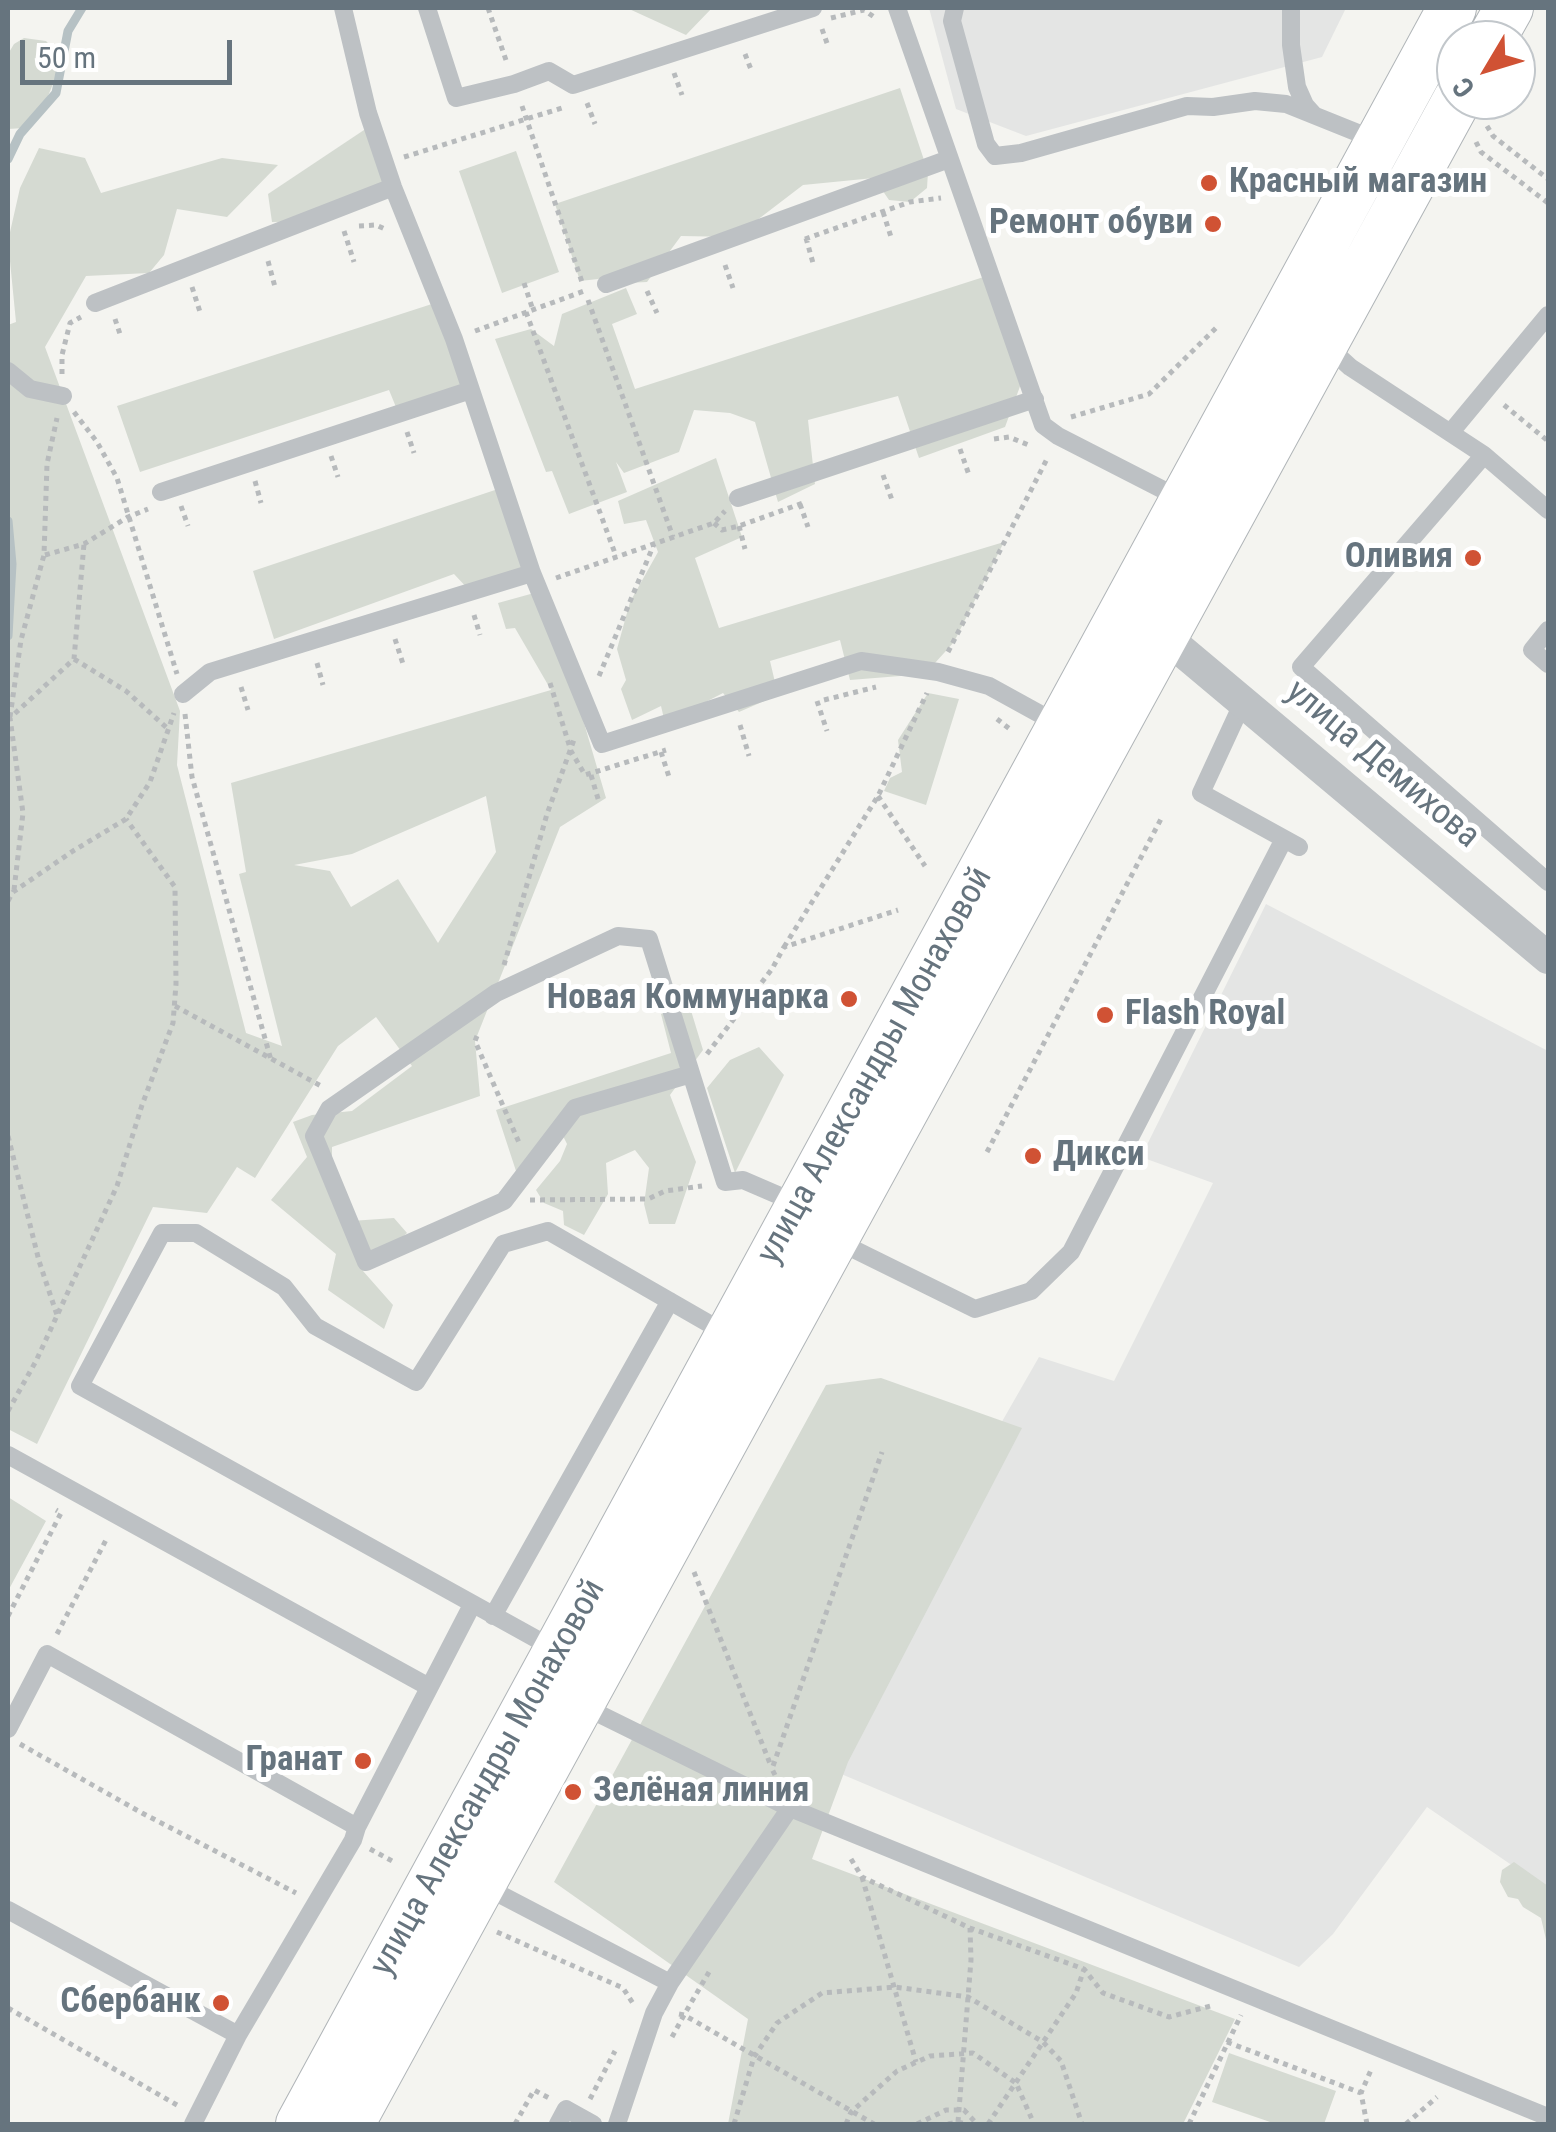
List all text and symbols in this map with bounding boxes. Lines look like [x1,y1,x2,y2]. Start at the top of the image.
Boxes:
scale bar [25,20,238,82]
north arrow [1436,20,1536,120]
text: 50 m [37,40,96,75]
text: С [1446,71,1481,104]
place label: Красный магазин [1229,162,1487,204]
marker: Красный магазин [1198,172,1220,194]
place label: Ремонт обуви [989,203,1193,245]
marker: Ремонт обуви [1202,213,1224,235]
place label: Оливия [1345,537,1453,579]
marker: Оливия [1462,547,1484,569]
street label: улица Демихова [1277,672,1487,858]
street label: улица Александры Монаховой [749,860,1003,1272]
place label: Новая Коммунарка [547,978,829,1020]
marker: Новая Коммунарка [838,988,860,1010]
place label: Flash Royal [1125,994,1285,1036]
marker: Flash Royal [1094,1004,1116,1026]
place label: Дикси [1053,1135,1144,1177]
marker: Дикси [1022,1145,1044,1167]
street label: улица Александры Монаховой [362,1572,616,1984]
place label: Гранат [245,1740,343,1782]
marker: Гранат [352,1750,374,1772]
place label: Зелёная линия [593,1771,809,1813]
marker: Зелёная линия [562,1781,584,1803]
place label: Сбербанк [60,1982,201,2024]
marker: Сбербанк [210,1992,232,2014]

